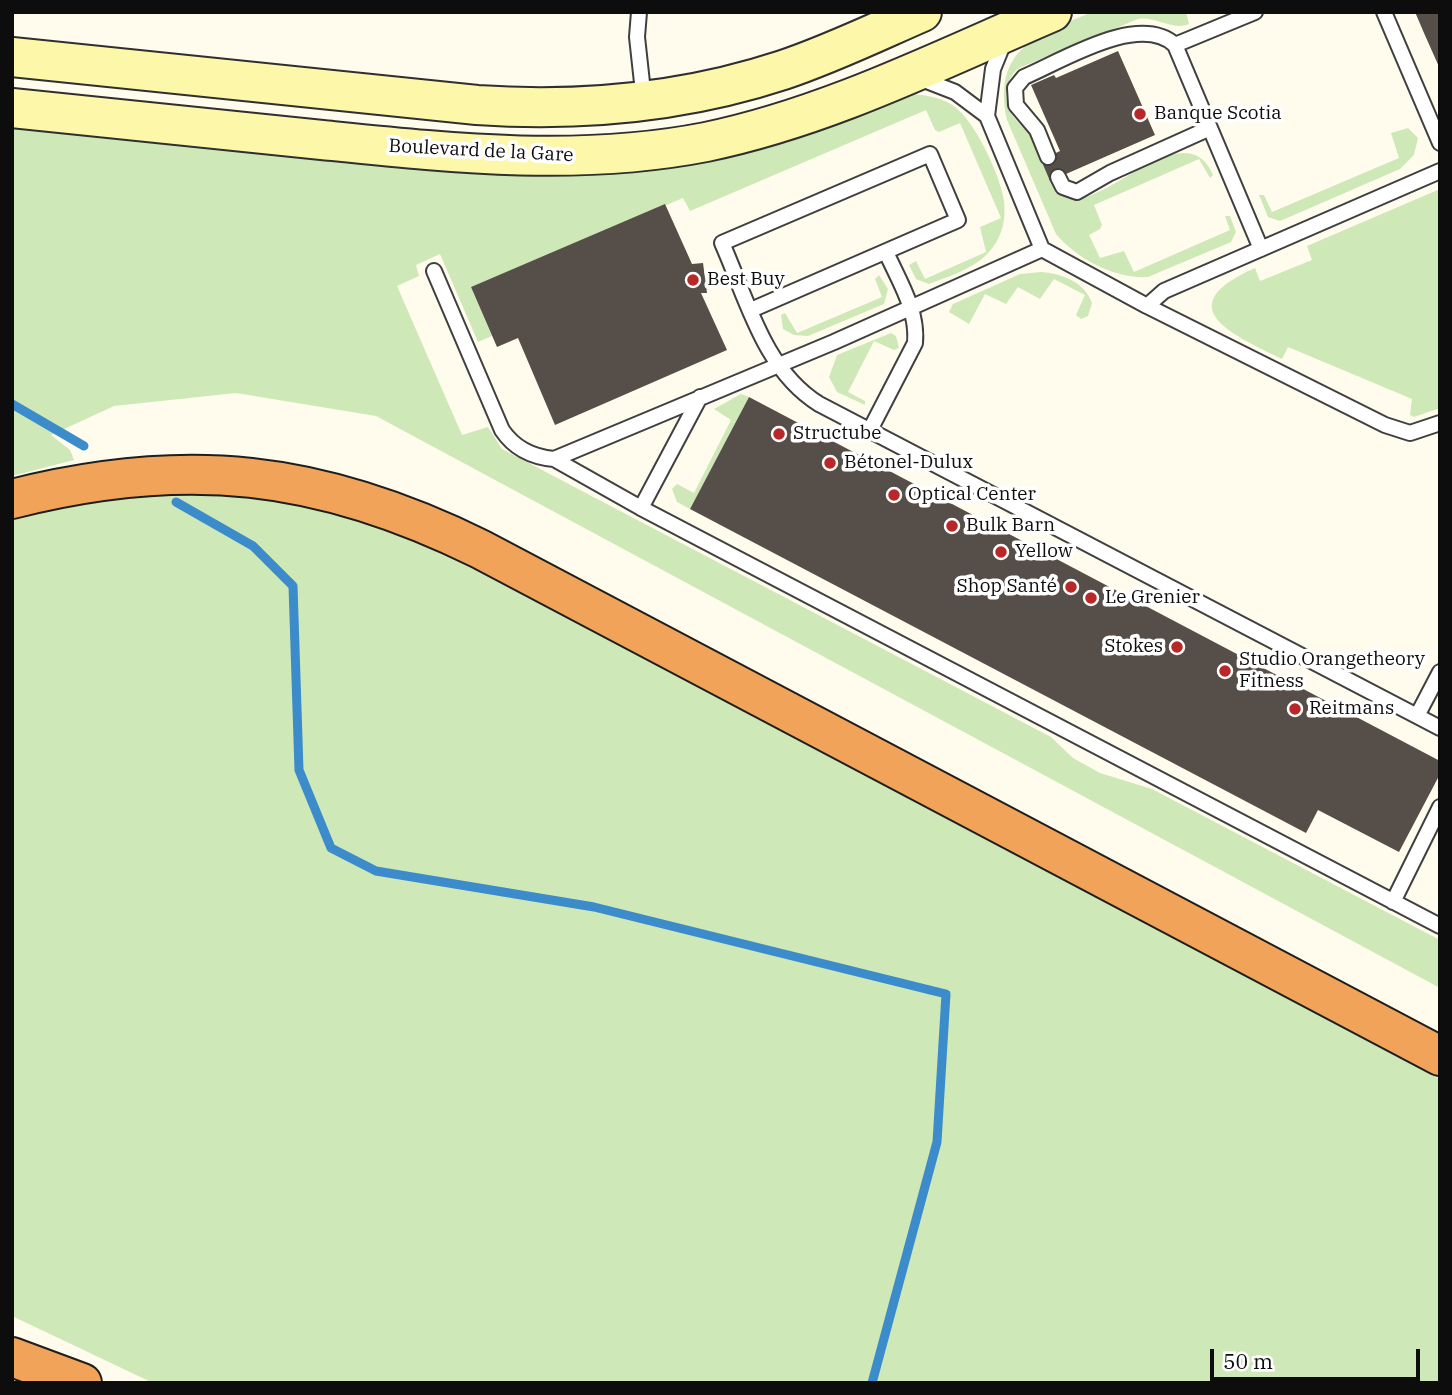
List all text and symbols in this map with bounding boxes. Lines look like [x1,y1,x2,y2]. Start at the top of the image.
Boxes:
place label: Banque Scotia [1154,103,1282,125]
marker: Banque Scotia [1132,106,1148,122]
street label: Boulevard de la Gare [388,135,574,167]
place label: Best Buy [707,269,785,291]
marker: Best Buy [685,272,701,288]
place label: Structube [793,423,881,445]
marker: Structube [771,426,787,442]
place label: Bétonel-Dulux [844,452,973,474]
marker: Bétonel-Dulux [822,455,838,471]
place label: Optical Center [908,484,1036,506]
marker: Optical Center [886,487,902,503]
place label: Bulk Barn [966,515,1055,537]
marker: Bulk Barn [944,518,960,534]
place label: Yellow [1015,541,1073,563]
marker: Yellow [993,544,1009,560]
place label: Shop Santé [957,576,1057,598]
marker: Shop Santé [1063,579,1079,595]
place label: Le Grenier [1105,587,1200,609]
marker: Le Grenier [1083,590,1099,606]
place label: Stokes [1104,636,1163,658]
marker: Stokes [1169,639,1185,655]
place label: Studio Orangetheory Fitness [1239,649,1425,693]
marker: Studio Orangetheory Fitness [1217,663,1233,679]
place label: Reitmans [1309,698,1394,720]
marker: Reitmans [1287,701,1303,717]
scale bar [1214,1336,1424,1380]
text: 50 m [1223,1347,1273,1375]

